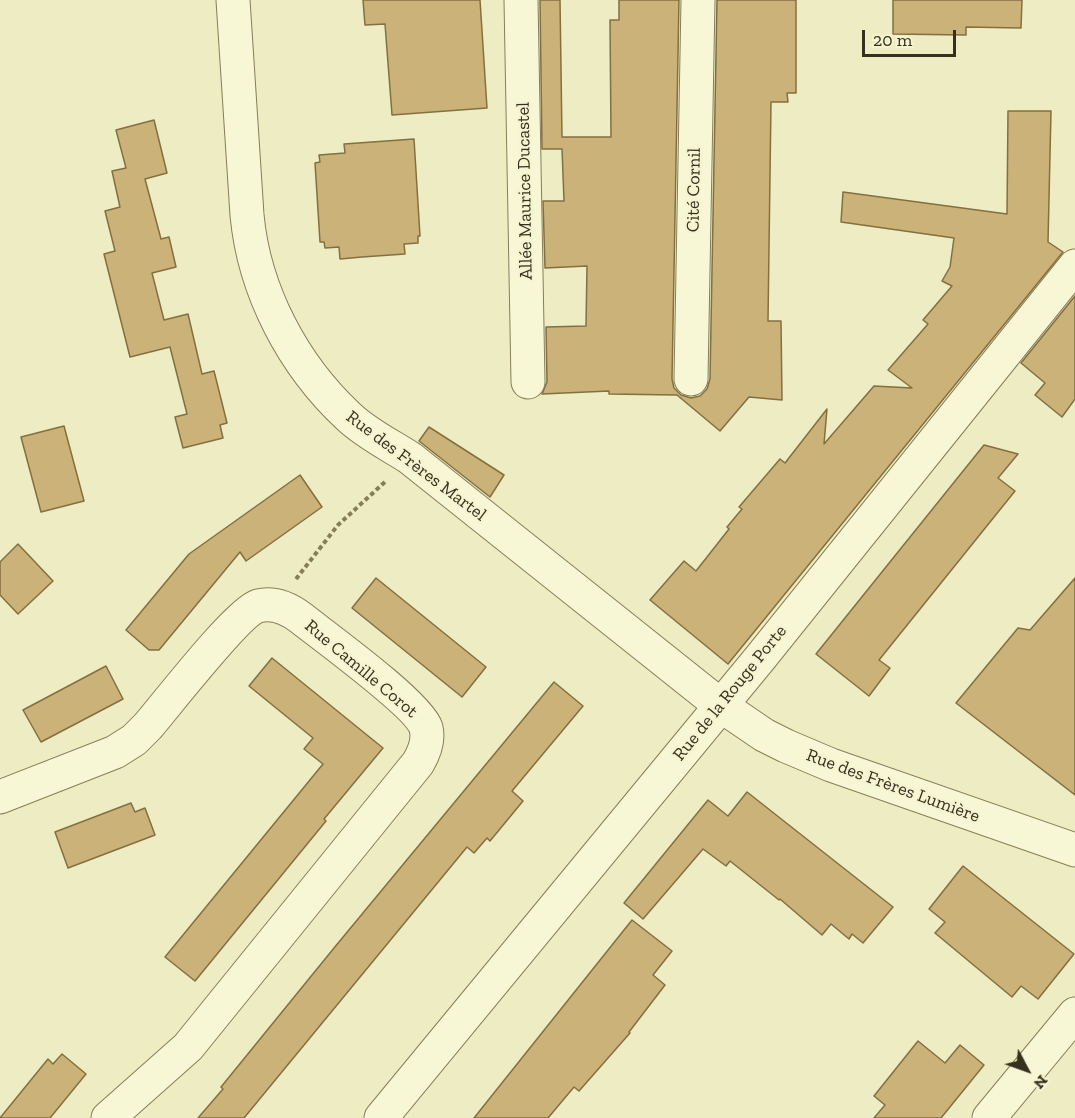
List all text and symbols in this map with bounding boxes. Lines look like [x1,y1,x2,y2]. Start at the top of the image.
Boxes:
scale bar [865,18,960,56]
text: 20 m [873,29,912,51]
street label: Allée Maurice Ducastel [513,102,537,280]
street label: Cité Cornil [682,148,706,232]
street label: Rue des Frères Martel [342,406,490,526]
street label: Rue Camille Corot [300,615,422,723]
street label: Rue de la Rouge Porte [669,621,791,765]
street label: Rue des Frères Lumière [803,745,983,827]
north arrow [997,1040,1057,1100]
text: N [1030,1071,1052,1093]

